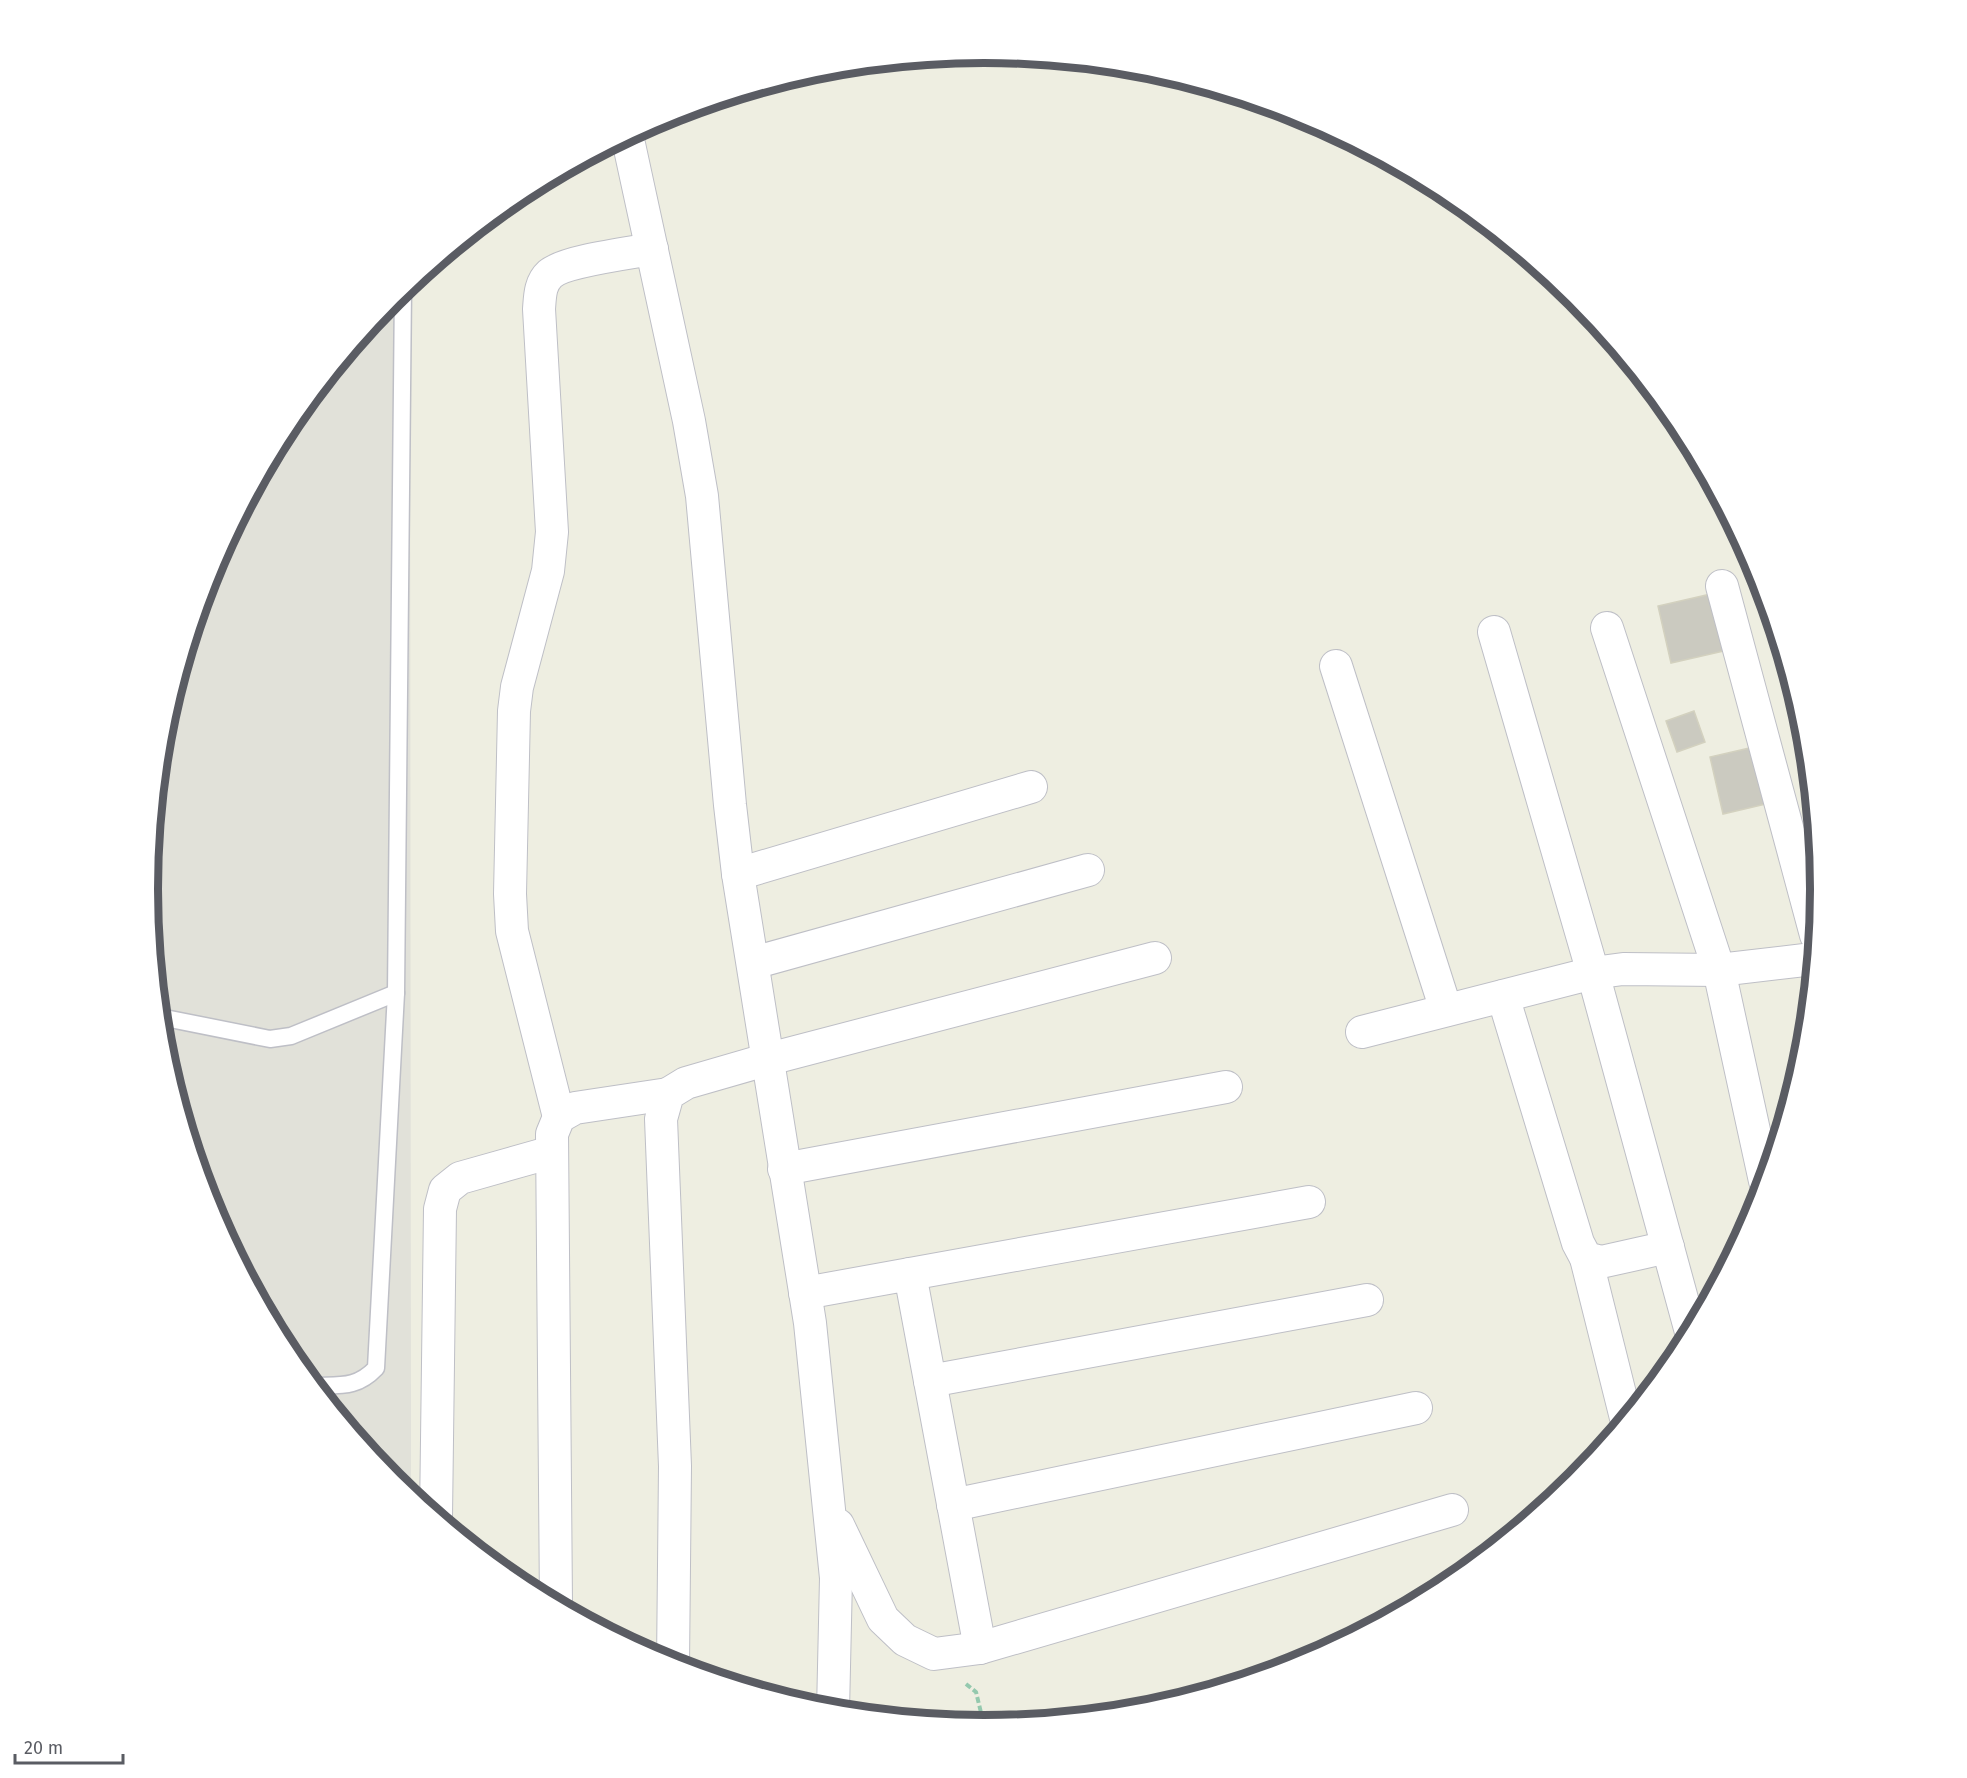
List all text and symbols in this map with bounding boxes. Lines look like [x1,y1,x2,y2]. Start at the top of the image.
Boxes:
scale bar [15,1727,123,1765]
text: 20 m [24,1737,63,1759]

